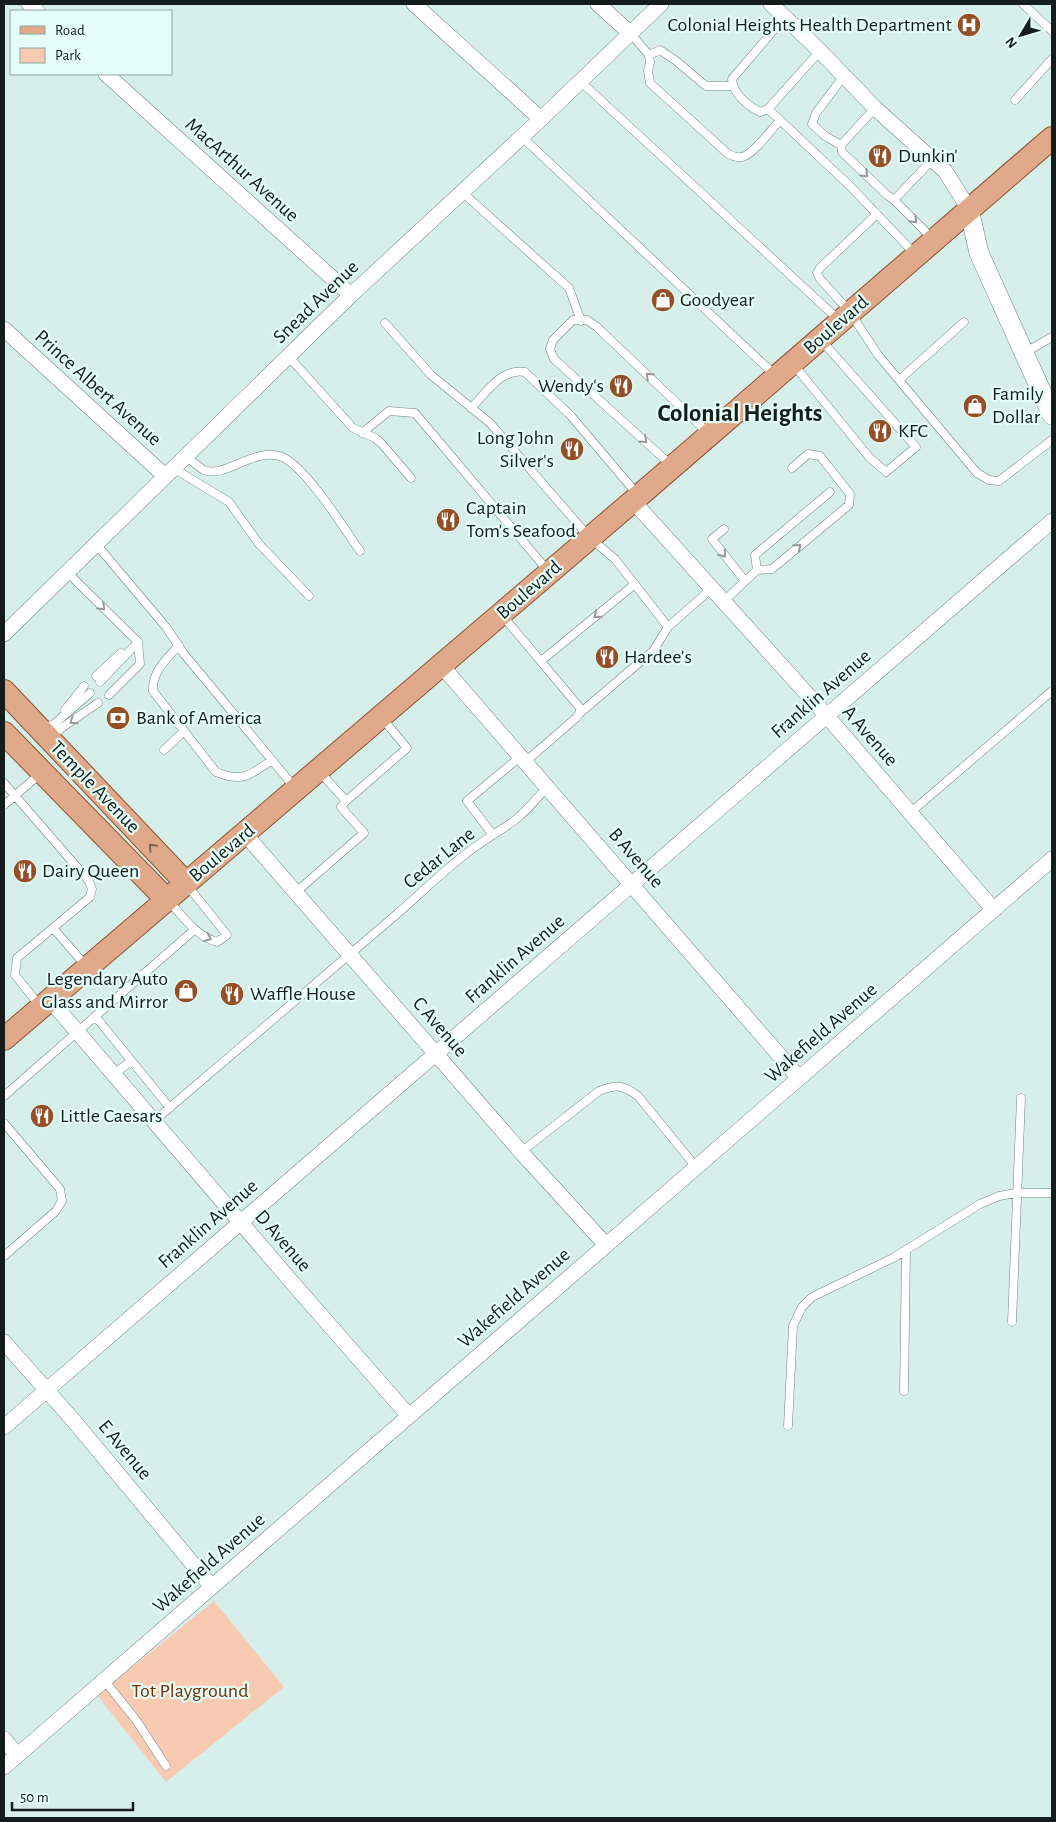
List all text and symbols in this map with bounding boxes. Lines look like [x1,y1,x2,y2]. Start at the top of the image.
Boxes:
legend [10,10,172,75]
north arrow [996,10,1046,60]
hospital icon: Colonial Heights Health Department [956,12,982,38]
place label: Colonial Heights Health Department [668,15,953,35]
text: Road [55,23,85,38]
text: N [1003,34,1020,51]
text: Park [55,48,81,63]
street label: MacArthur Avenue [181,114,303,226]
restaurant icon: Dunkin' [867,143,893,169]
place label: Dunkin' [898,146,958,166]
one-way arrow [860,168,869,177]
one-way arrow [908,214,917,223]
street label: Snead Avenue [270,257,362,347]
shop icon: Goodyear [650,287,676,313]
place label: Goodyear [680,290,755,310]
street label: Boulevard [800,292,872,358]
street label: Prince Albert Avenue [31,326,165,450]
restaurant icon: Wendy's [608,373,634,399]
one-way arrow [646,373,655,382]
place label: Wendy's [538,376,604,396]
place label: Family Dollar [992,384,1044,427]
shop icon: Family Dollar [962,393,988,419]
district label: Colonial Heights [658,401,822,426]
restaurant icon: KFC [867,418,893,444]
place label: KFC [898,421,928,441]
place label: Long John Silver's [477,428,554,471]
one-way arrow [639,434,648,443]
restaurant icon: Long John Silver's [559,436,585,462]
place label: Captain Tom's Seafood [466,498,576,541]
restaurant icon: Captain Tom's Seafood [435,507,461,533]
one-way arrow [792,545,801,553]
one-way arrow [718,548,726,557]
street label: Boulevard [493,557,565,623]
one-way arrow [96,601,105,610]
one-way arrow [593,610,602,619]
restaurant icon: Hardee's [594,644,620,670]
street label: Franklin Avenue [768,646,874,742]
place label: Hardee's [624,647,692,667]
street label: A Avenue [838,702,902,770]
bank icon: Bank of America [105,705,131,731]
place label: Bank of America [136,708,262,728]
one-way arrow [69,714,78,724]
street label: Temple Avenue [46,737,144,837]
street label: Boulevard [185,820,259,886]
street label: Cedar Lane [400,823,478,893]
street label: B Avenue [605,824,667,892]
one-way arrow [149,844,158,853]
restaurant icon: Dairy Queen [12,858,38,884]
place label: Dairy Queen [42,861,139,881]
street label: Franklin Avenue [462,911,568,1007]
one-way arrow [203,932,212,943]
place label: Legendary Auto Glass and Mirror [41,969,169,1012]
shop icon: Legendary Auto Glass and Mirror [173,978,199,1004]
street label: Wakefield Avenue [761,979,881,1087]
restaurant icon: Waffle House [219,981,245,1007]
place label: Waffle House [250,984,356,1004]
street label: C Avenue [409,993,471,1061]
restaurant icon: Little Caesars [29,1103,55,1129]
place label: Little Caesars [60,1106,163,1126]
street label: Franklin Avenue [155,1176,261,1272]
street label: D Avenue [251,1206,315,1276]
street label: Wakefield Avenue [454,1244,574,1352]
street label: E Avenue [94,1416,156,1484]
street label: Wakefield Avenue [149,1509,269,1617]
park label: Tot Playground [131,1681,249,1701]
scale bar [12,1780,134,1812]
text: 50 m [20,1790,49,1805]

